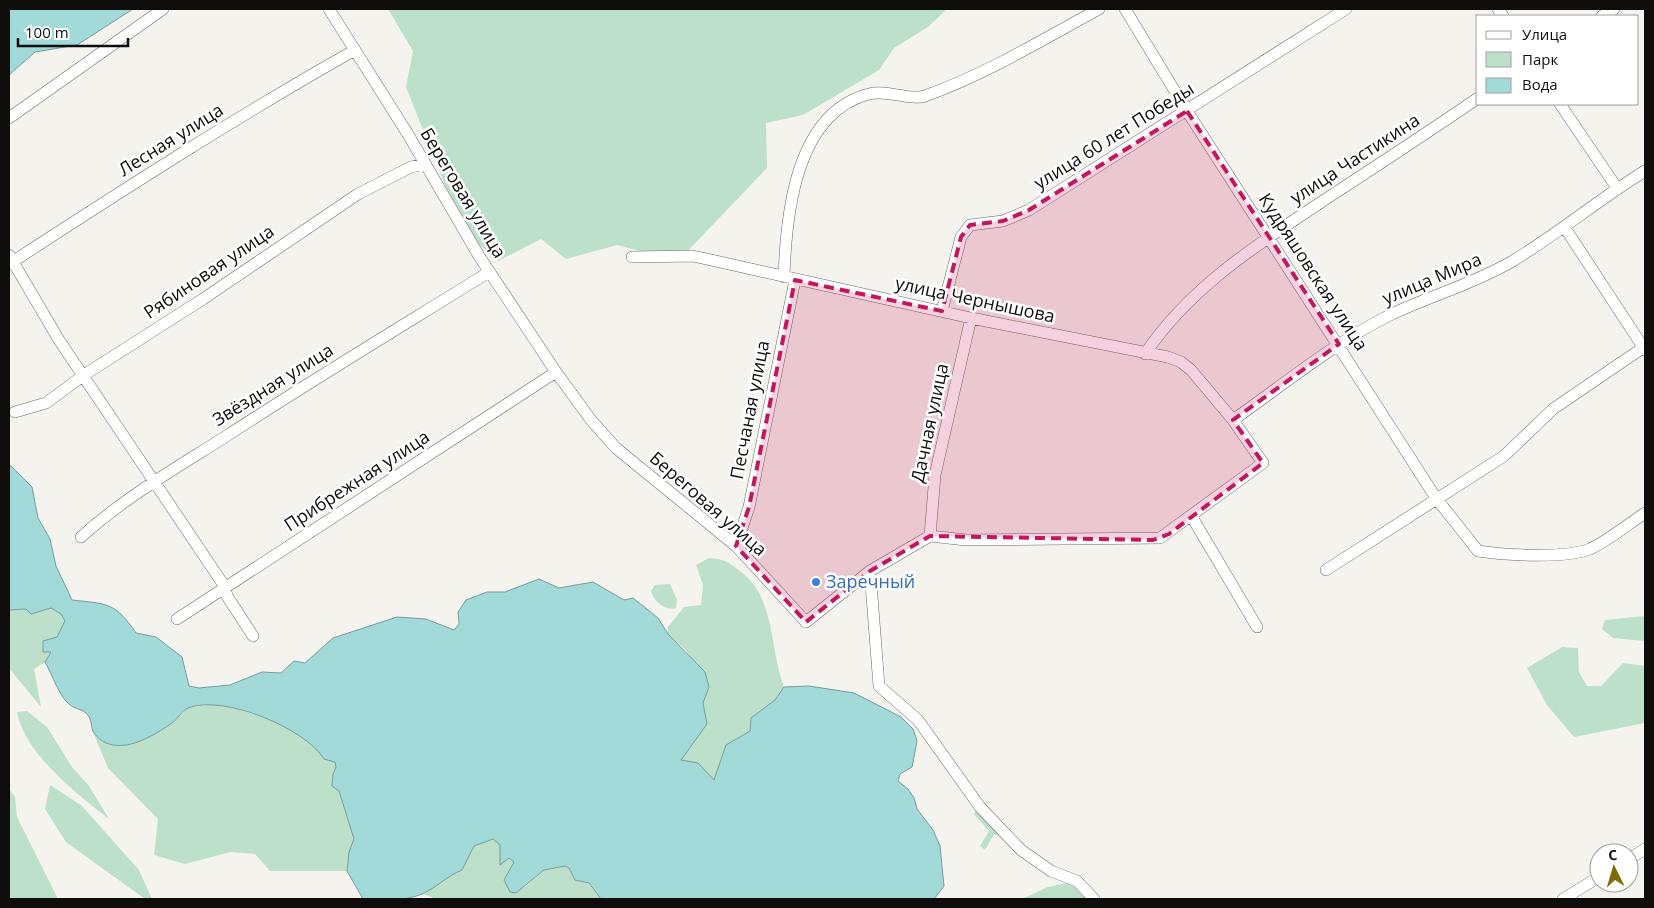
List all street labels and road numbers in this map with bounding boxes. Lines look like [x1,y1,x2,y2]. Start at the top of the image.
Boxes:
street label: улица 60 лет Победы [1029,76,1198,194]
street label: Лесная улица [113,97,227,181]
street label: улица Частикина [1285,107,1424,209]
street label: Береговая улица [415,123,512,262]
street label: Кудряшовская улица [1254,188,1374,355]
street label: Рябиновая улица [139,219,278,324]
street label: улица Мира [1378,246,1485,310]
street label: улица Чернышова [893,270,1057,328]
street label: Звёздная улица [208,337,337,431]
street label: Песчаная улица [724,338,774,481]
street label: Дачная улица [905,361,953,485]
street label: Прибрежная улица [279,424,434,536]
street label: Береговая улица [645,446,772,561]

